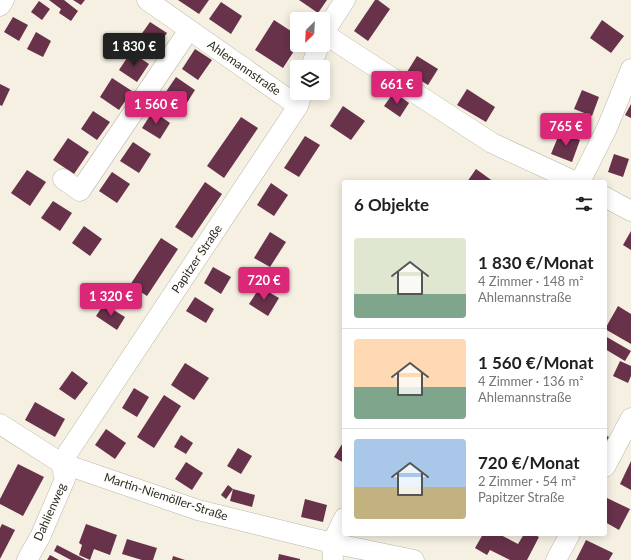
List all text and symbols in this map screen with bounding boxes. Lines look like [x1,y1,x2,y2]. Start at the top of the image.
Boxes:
north arrow [290,12,330,52]
map controls [290,12,330,100]
pin: 1 830 € [97,33,171,67]
street label: Ahlemannstraße [205,37,284,98]
text: 1 830 € [112,38,156,54]
button: layers [290,60,330,100]
pin: 661 € [369,71,425,105]
text: 661 € [380,76,414,92]
pin: 1 560 € [119,91,193,125]
text: 1 560 € [134,96,178,112]
pin: 765 € [538,113,594,147]
text: 765 € [549,118,583,134]
icon: filters [573,193,595,215]
text: 6 Objekte [354,194,429,215]
street label: Papitzer Straße [168,221,225,296]
text: 1 830 €/Monat [478,252,593,273]
icon: home [386,254,434,302]
pin: 720 € [236,267,292,301]
text: 720 € [247,272,281,288]
text: 4 Zimmer · 148 m² [478,273,584,289]
pin: 1 320 € [74,283,148,317]
text: 1 320 € [89,288,133,304]
text: Ahlemannstraße [478,289,571,305]
text: 1 560 €/Monat [478,352,593,373]
icon: home [386,355,434,403]
text: 4 Zimmer · 136 m² [478,373,584,389]
text: Ahlemannstraße [478,389,571,405]
text: 720 €/Monat [478,452,579,473]
icon: home [386,455,434,503]
street label: Martin-Niemöller-Straße [102,469,230,524]
text: 2 Zimmer · 54 m² [478,473,576,489]
street label: Dahlienweg [30,480,69,543]
text: Papitzer Straße [478,489,564,505]

